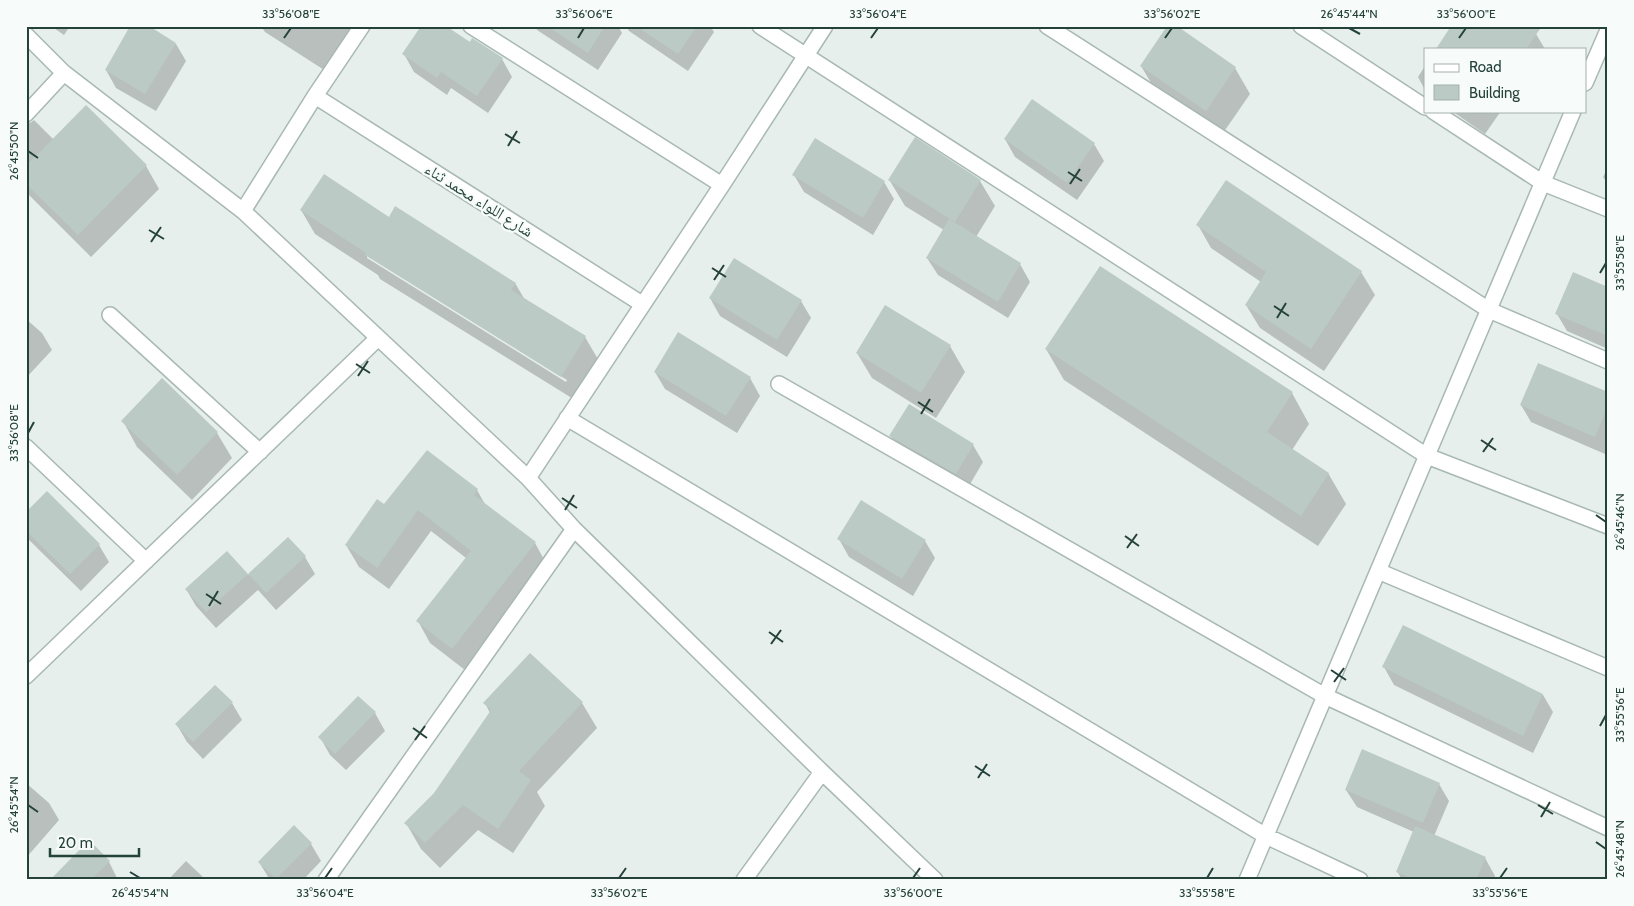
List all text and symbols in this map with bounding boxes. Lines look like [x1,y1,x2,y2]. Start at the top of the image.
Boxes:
text: 33°56'08"E [262,6,320,21]
text: 33°56'06"E [555,6,613,21]
text: 33°56'04"E [849,6,907,21]
text: 33°56'02"E [1143,6,1201,21]
text: 26°45'44"N [1320,6,1378,21]
text: 33°56'00"E [1436,6,1496,21]
legend [1424,48,1586,112]
text: Road [1469,58,1502,76]
text: Building [1469,84,1520,102]
text: 26°45'50"N [6,122,21,180]
street label: شارع اللواء محمد ثناء [421,159,537,242]
text: 33°55'58"E [1612,235,1627,291]
text: 33°56'08"E [6,404,21,462]
text: 26°45'46"N [1612,493,1627,551]
text: 33°55'56"E [1612,687,1627,743]
text: 26°45'54"N [6,776,21,834]
text: 26°45'48"N [1612,820,1627,878]
scale bar [50,826,139,858]
text: 20 m [58,834,93,852]
text: 26°45'54"N [111,885,169,900]
text: 33°56'04"E [296,885,354,900]
text: 33°56'02"E [590,885,648,900]
text: 33°56'00"E [883,885,943,900]
text: 33°55'58"E [1179,885,1235,900]
text: 33°55'56"E [1472,885,1528,900]

